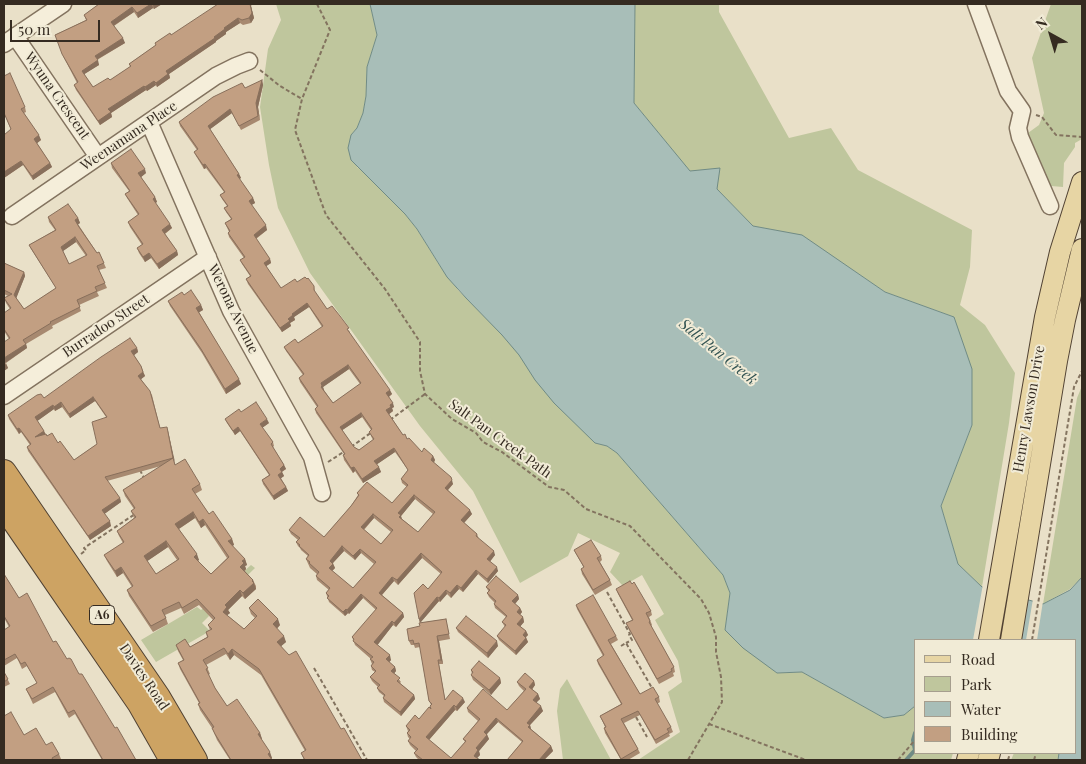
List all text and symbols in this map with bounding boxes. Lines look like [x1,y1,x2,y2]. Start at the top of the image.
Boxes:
scale bar [12,10,102,42]
north arrow [1026,10,1076,60]
text: N [1031,12,1051,34]
text: 50 m [18,19,50,39]
street label: Wyuna Crescent [21,49,93,143]
street label: Weenamana Place [78,98,180,174]
street label: Werona Avenue [204,262,262,356]
street label: Burradoo Street [60,291,152,361]
water label: Salt Pan Creek [675,315,761,389]
street label: Henry Lawson Drive [1010,344,1048,474]
street label: Salt Pan Creek Path [445,396,555,482]
road number: A6 [90,606,114,624]
legend [914,639,1076,754]
street label: Davies Road [116,641,172,713]
text: Road [961,649,995,669]
text: Park [961,674,992,694]
text: Water [961,699,1001,719]
text: Building [961,724,1017,744]

